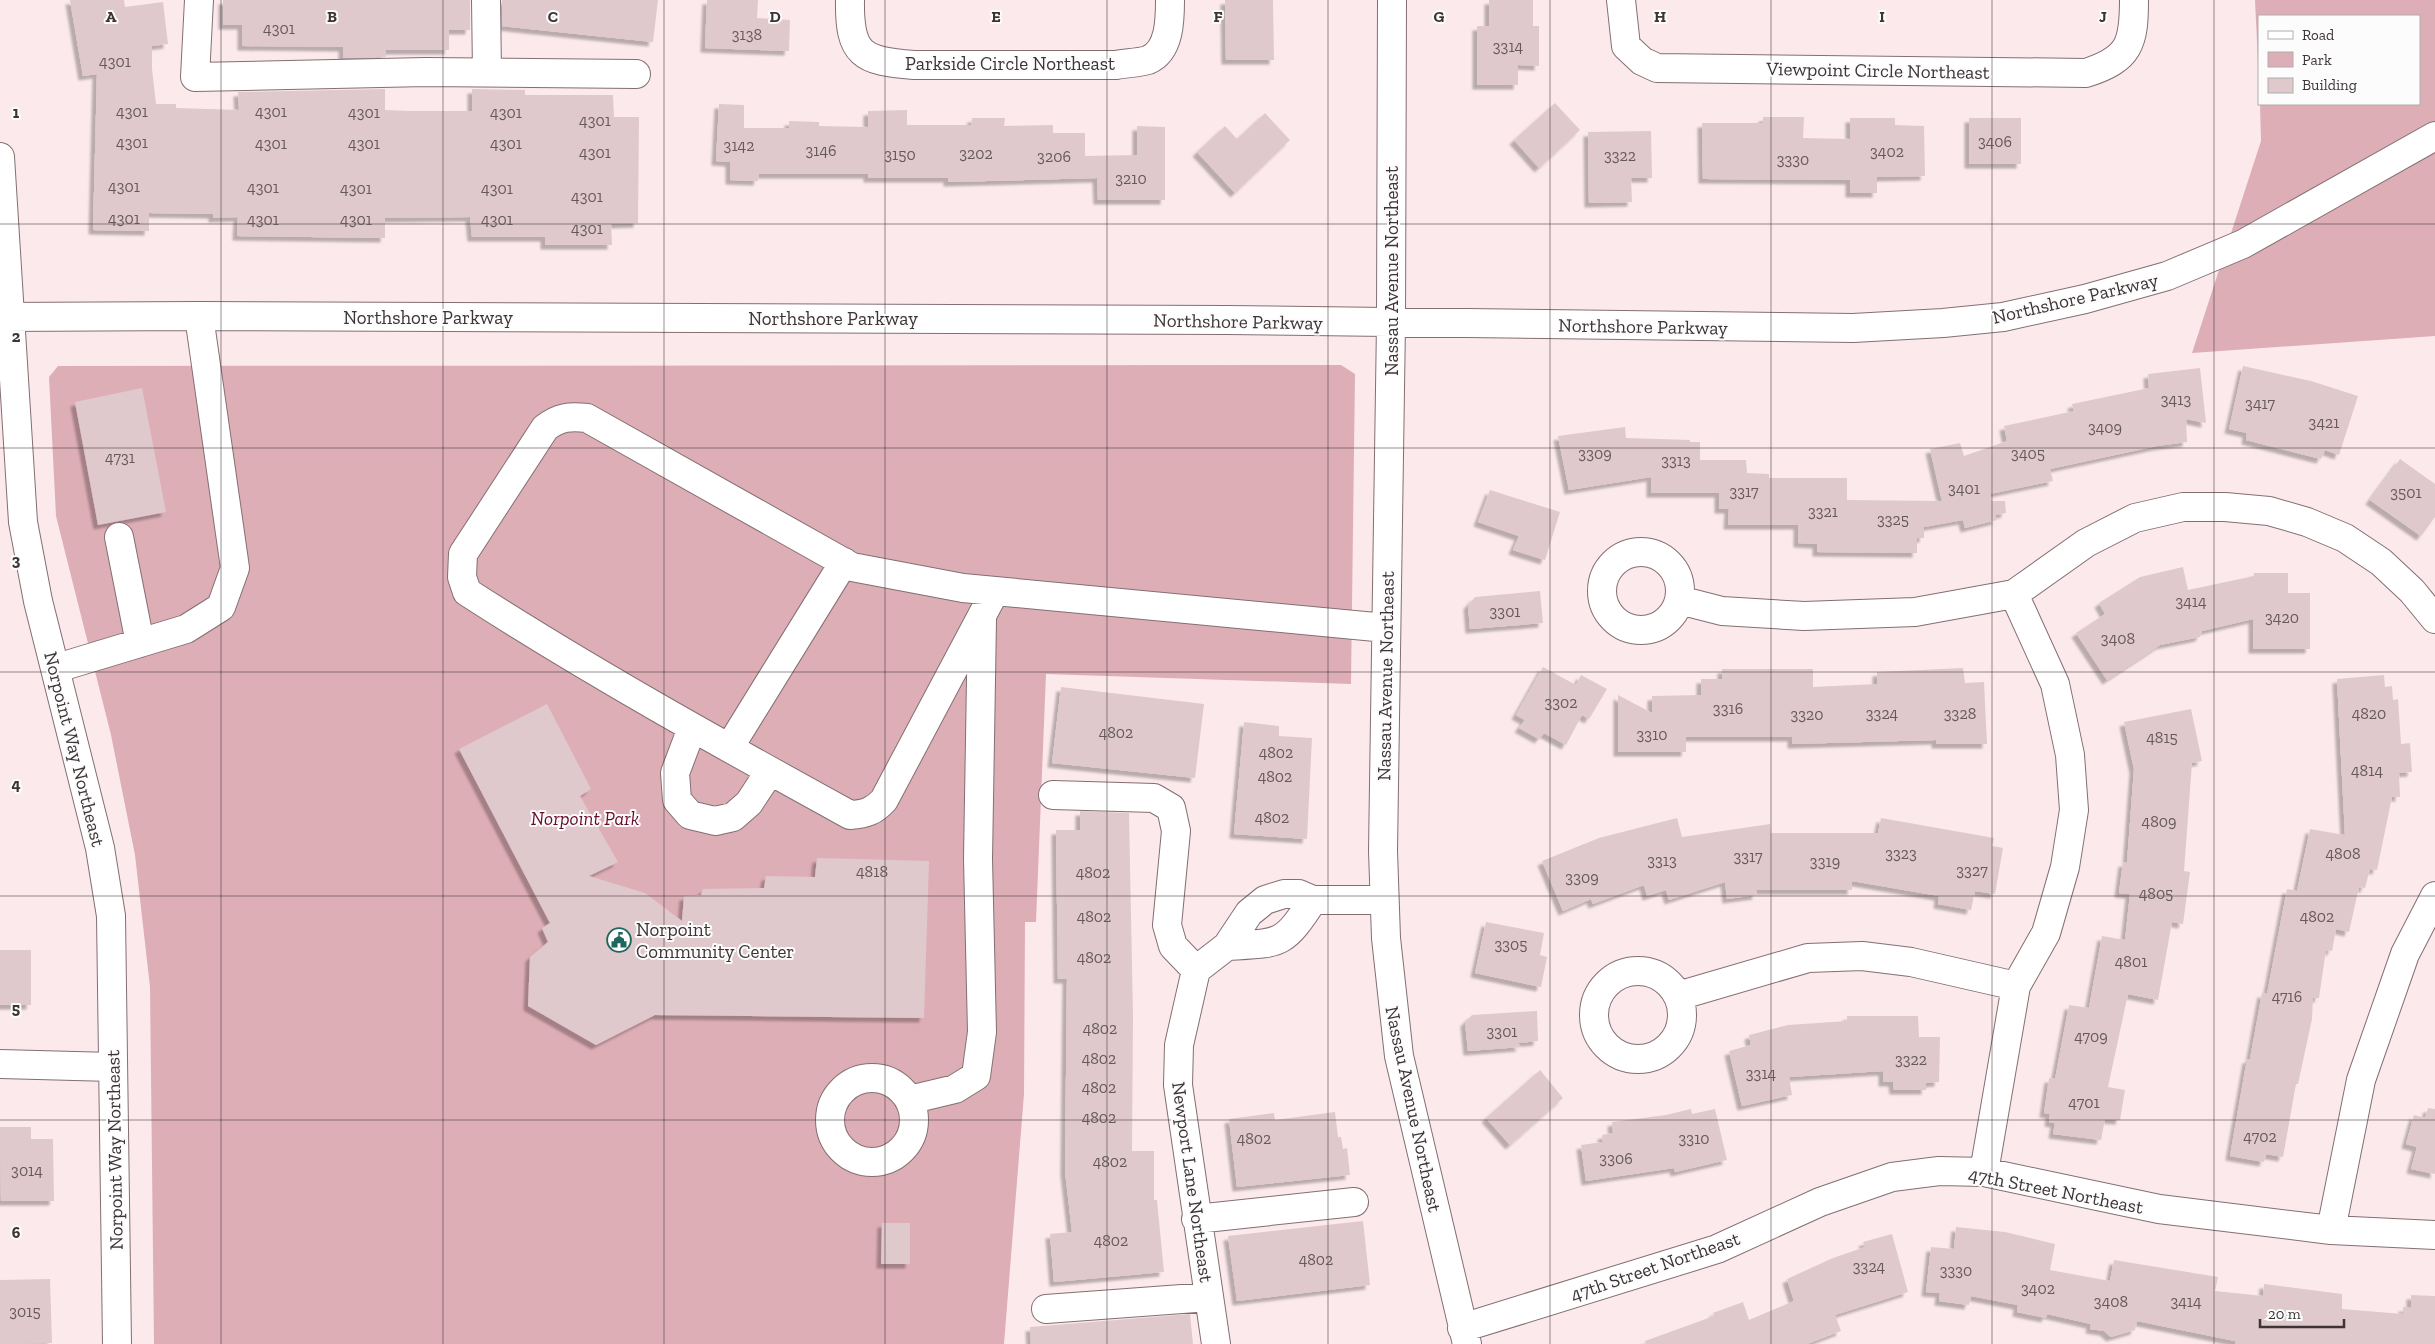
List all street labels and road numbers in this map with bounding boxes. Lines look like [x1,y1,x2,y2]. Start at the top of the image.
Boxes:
street label: Parkside Circle Northeast [905,52,1115,75]
street label: Viewpoint Circle Northeast [1765,57,1990,84]
street label: Nassau Avenue Northeast [1380,166,1403,376]
street label: Northshore Parkway [1990,268,2161,329]
street label: Northshore Parkway [343,306,513,329]
street label: Northshore Parkway [748,307,918,330]
street label: Northshore Parkway [1153,309,1323,334]
street label: Northshore Parkway [1558,314,1728,339]
street label: Nassau Avenue Northeast [1372,571,1399,781]
street label: Norpoint Way Northeast [39,649,110,849]
street label: Nassau Avenue Northeast [1380,1004,1447,1214]
street label: Norpoint Way Northeast [101,1050,128,1250]
street label: Newport Lane Northeast [1167,1080,1218,1284]
street label: 47th Street Northeast [1967,1162,2145,1219]
street label: 47th Street Northeast [1567,1227,1743,1306]

